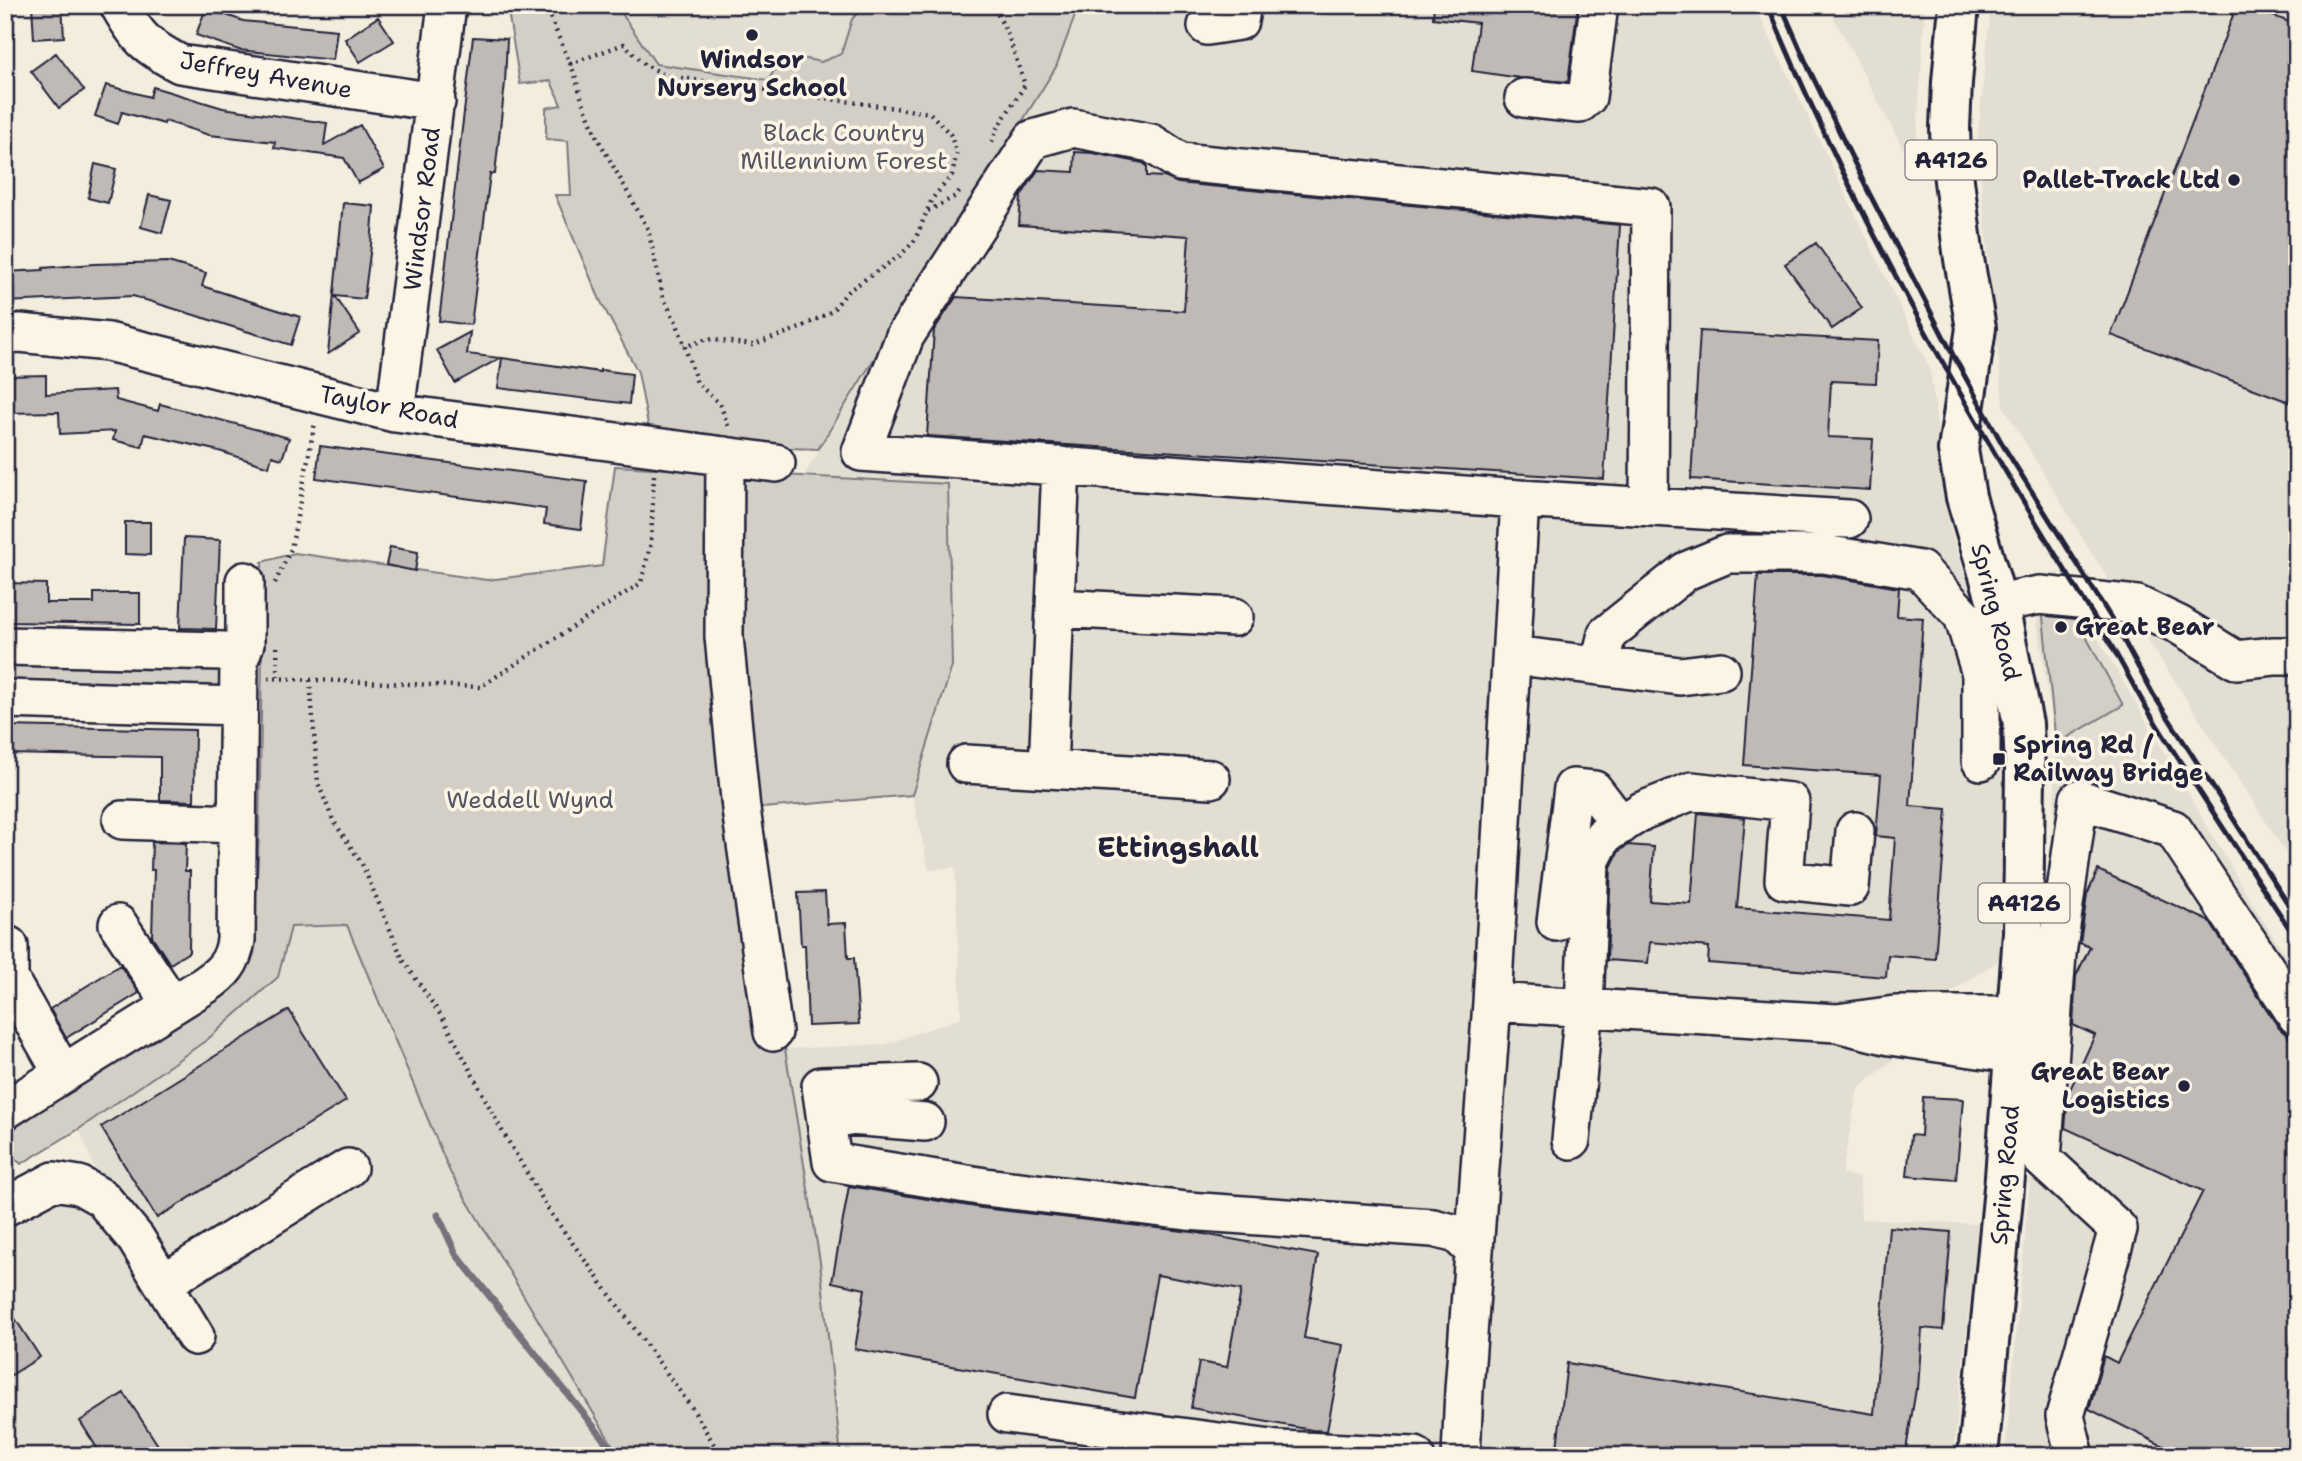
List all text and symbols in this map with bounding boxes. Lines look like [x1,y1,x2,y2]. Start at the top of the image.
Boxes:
marker: Windsor Nursery School [744,27,760,43]
street label: Jeffrey Avenue [177,44,355,106]
place label: Windsor Nursery School [657,44,847,104]
park label: Black Country Millennium Forest [740,117,948,177]
street label: Windsor Road [396,125,448,293]
road number: A4126 [1906,140,1996,180]
place label: Pallet-Track Ltd [2022,164,2220,196]
marker: Pallet-Track Ltd [2226,172,2242,188]
street label: Taylor Road [317,378,461,436]
street label: Spring Road [1963,540,2029,684]
place label: Great Bear [2075,611,2215,643]
marker: Great Bear [2053,619,2069,635]
place label: Spring Rd / Railway Bridge [2013,729,2203,789]
marker: Spring Rd / Railway Bridge [1991,751,2007,767]
park label: Weddell Wynd [446,784,614,816]
district label: Ettingshall [1097,828,1259,866]
road number: A4126 [1979,884,2070,922]
place label: Great Bear Logistics [2030,1056,2170,1116]
marker: Great Bear Logistics [2176,1078,2192,1094]
street label: Spring Road [1983,1104,2027,1246]

